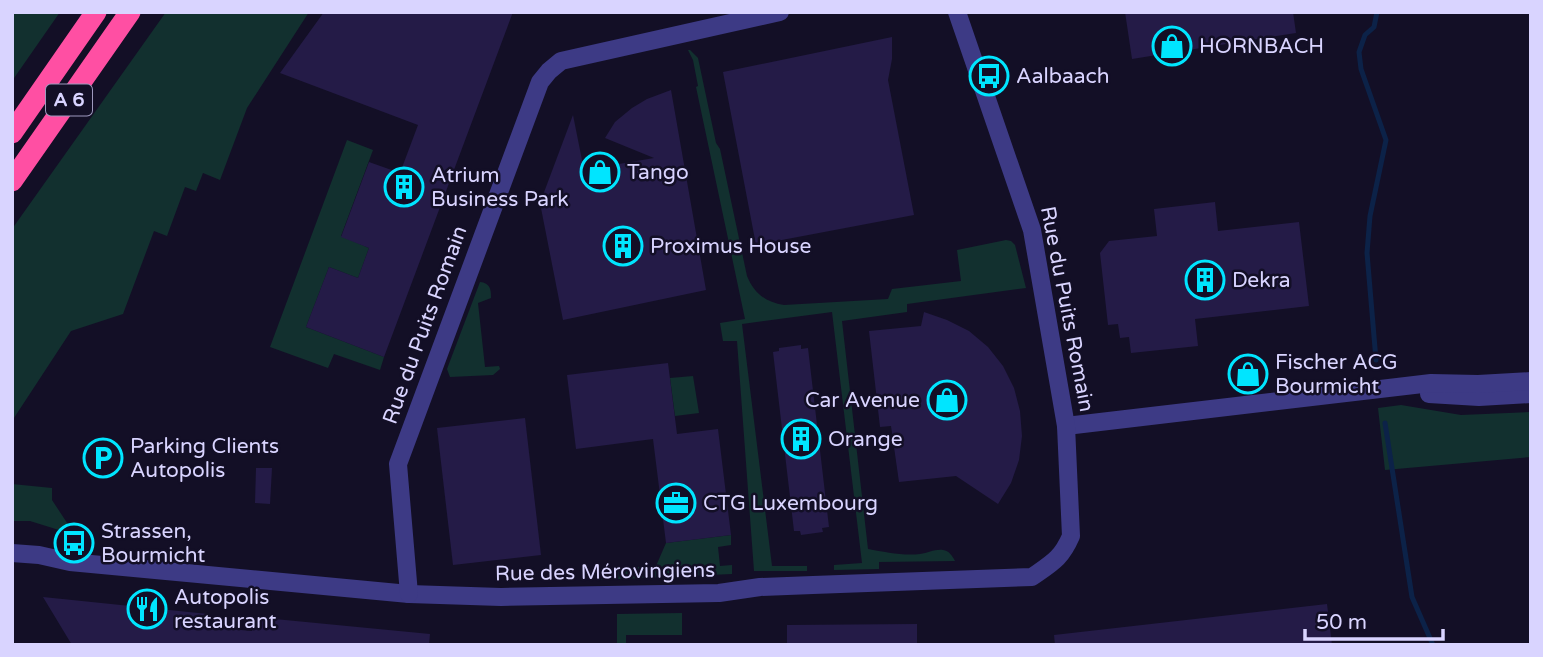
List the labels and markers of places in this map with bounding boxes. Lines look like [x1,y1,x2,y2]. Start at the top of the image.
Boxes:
shop icon: HORNBACH [1151,25,1193,67]
place label: HORNBACH [1199,34,1324,59]
bus stop icon: Aalbaach [968,55,1010,97]
place label: Aalbaach [1016,64,1110,89]
shop icon: Tango [579,151,621,193]
place label: Tango [627,160,689,185]
place label: Atrium Business Park [431,163,569,212]
building icon: Atrium Business Park [383,166,425,208]
building icon: Proximus House [602,225,644,267]
place label: Proximus House [650,234,811,259]
building icon: Dekra [1184,259,1226,301]
place label: Dekra [1232,268,1291,293]
place label: Fischer ACG Bourmicht [1275,350,1398,399]
shop icon: Fischer ACG Bourmicht [1227,353,1269,395]
shop icon: Car Avenue [926,379,968,421]
place label: Car Avenue [805,388,920,413]
building icon: Orange [780,418,822,460]
place label: Orange [828,427,903,452]
place label: Parking Clients Autopolis [130,434,279,483]
parking icon: Parking Clients Autopolis [82,437,124,479]
office icon: CTG Luxembourg [655,482,697,524]
place label: CTG Luxembourg [703,491,878,516]
place label: Strassen, Bourmicht [101,519,205,568]
bus stop icon: Strassen, Bourmicht [53,522,95,564]
place label: Autopolis restaurant [174,585,277,634]
restaurant icon: Autopolis restaurant [126,588,168,630]

